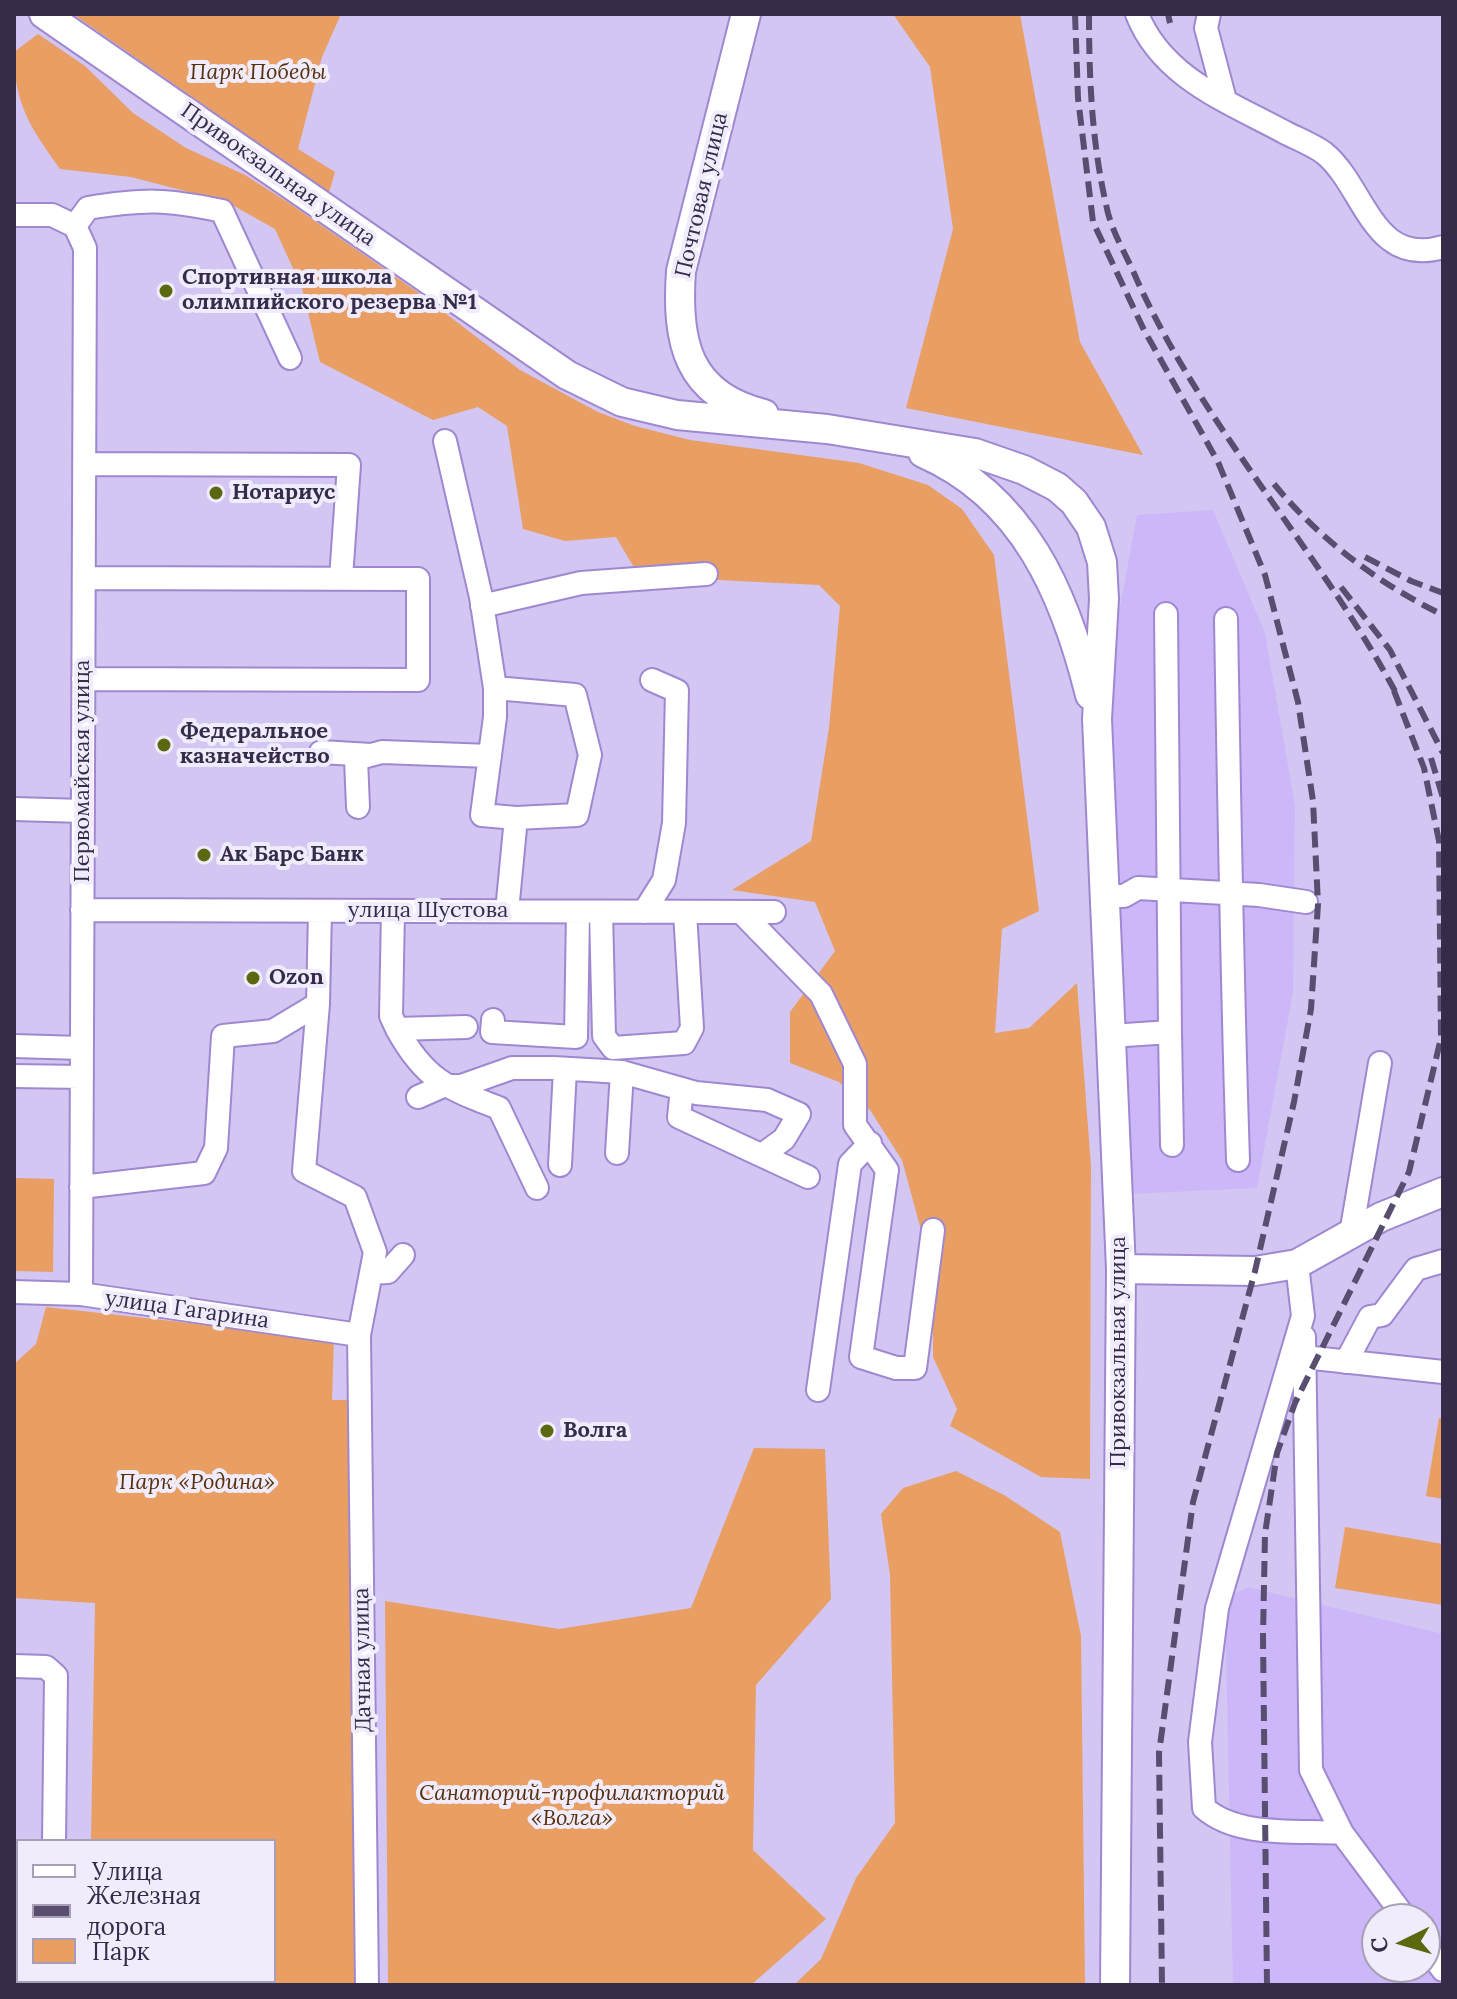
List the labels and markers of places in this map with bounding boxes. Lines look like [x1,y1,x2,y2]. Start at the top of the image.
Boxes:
place label: Спортивная школа олимпийского резерва №1 [182,265,477,316]
marker: Спортивная школа олимпийского резерва №1 [157,282,175,300]
place label: Нотариус [232,480,336,506]
marker: Нотариус [207,484,225,502]
place label: Федеральное казначейство [180,719,330,770]
marker: Федеральное казначейство [155,736,173,754]
place label: Ак Барс Банк [220,842,364,868]
marker: Ак Барс Банк [195,846,213,864]
place label: Ozon [269,965,324,991]
marker: Ozon [244,969,262,987]
place label: Волга [563,1418,627,1444]
marker: Волга [538,1422,556,1440]

